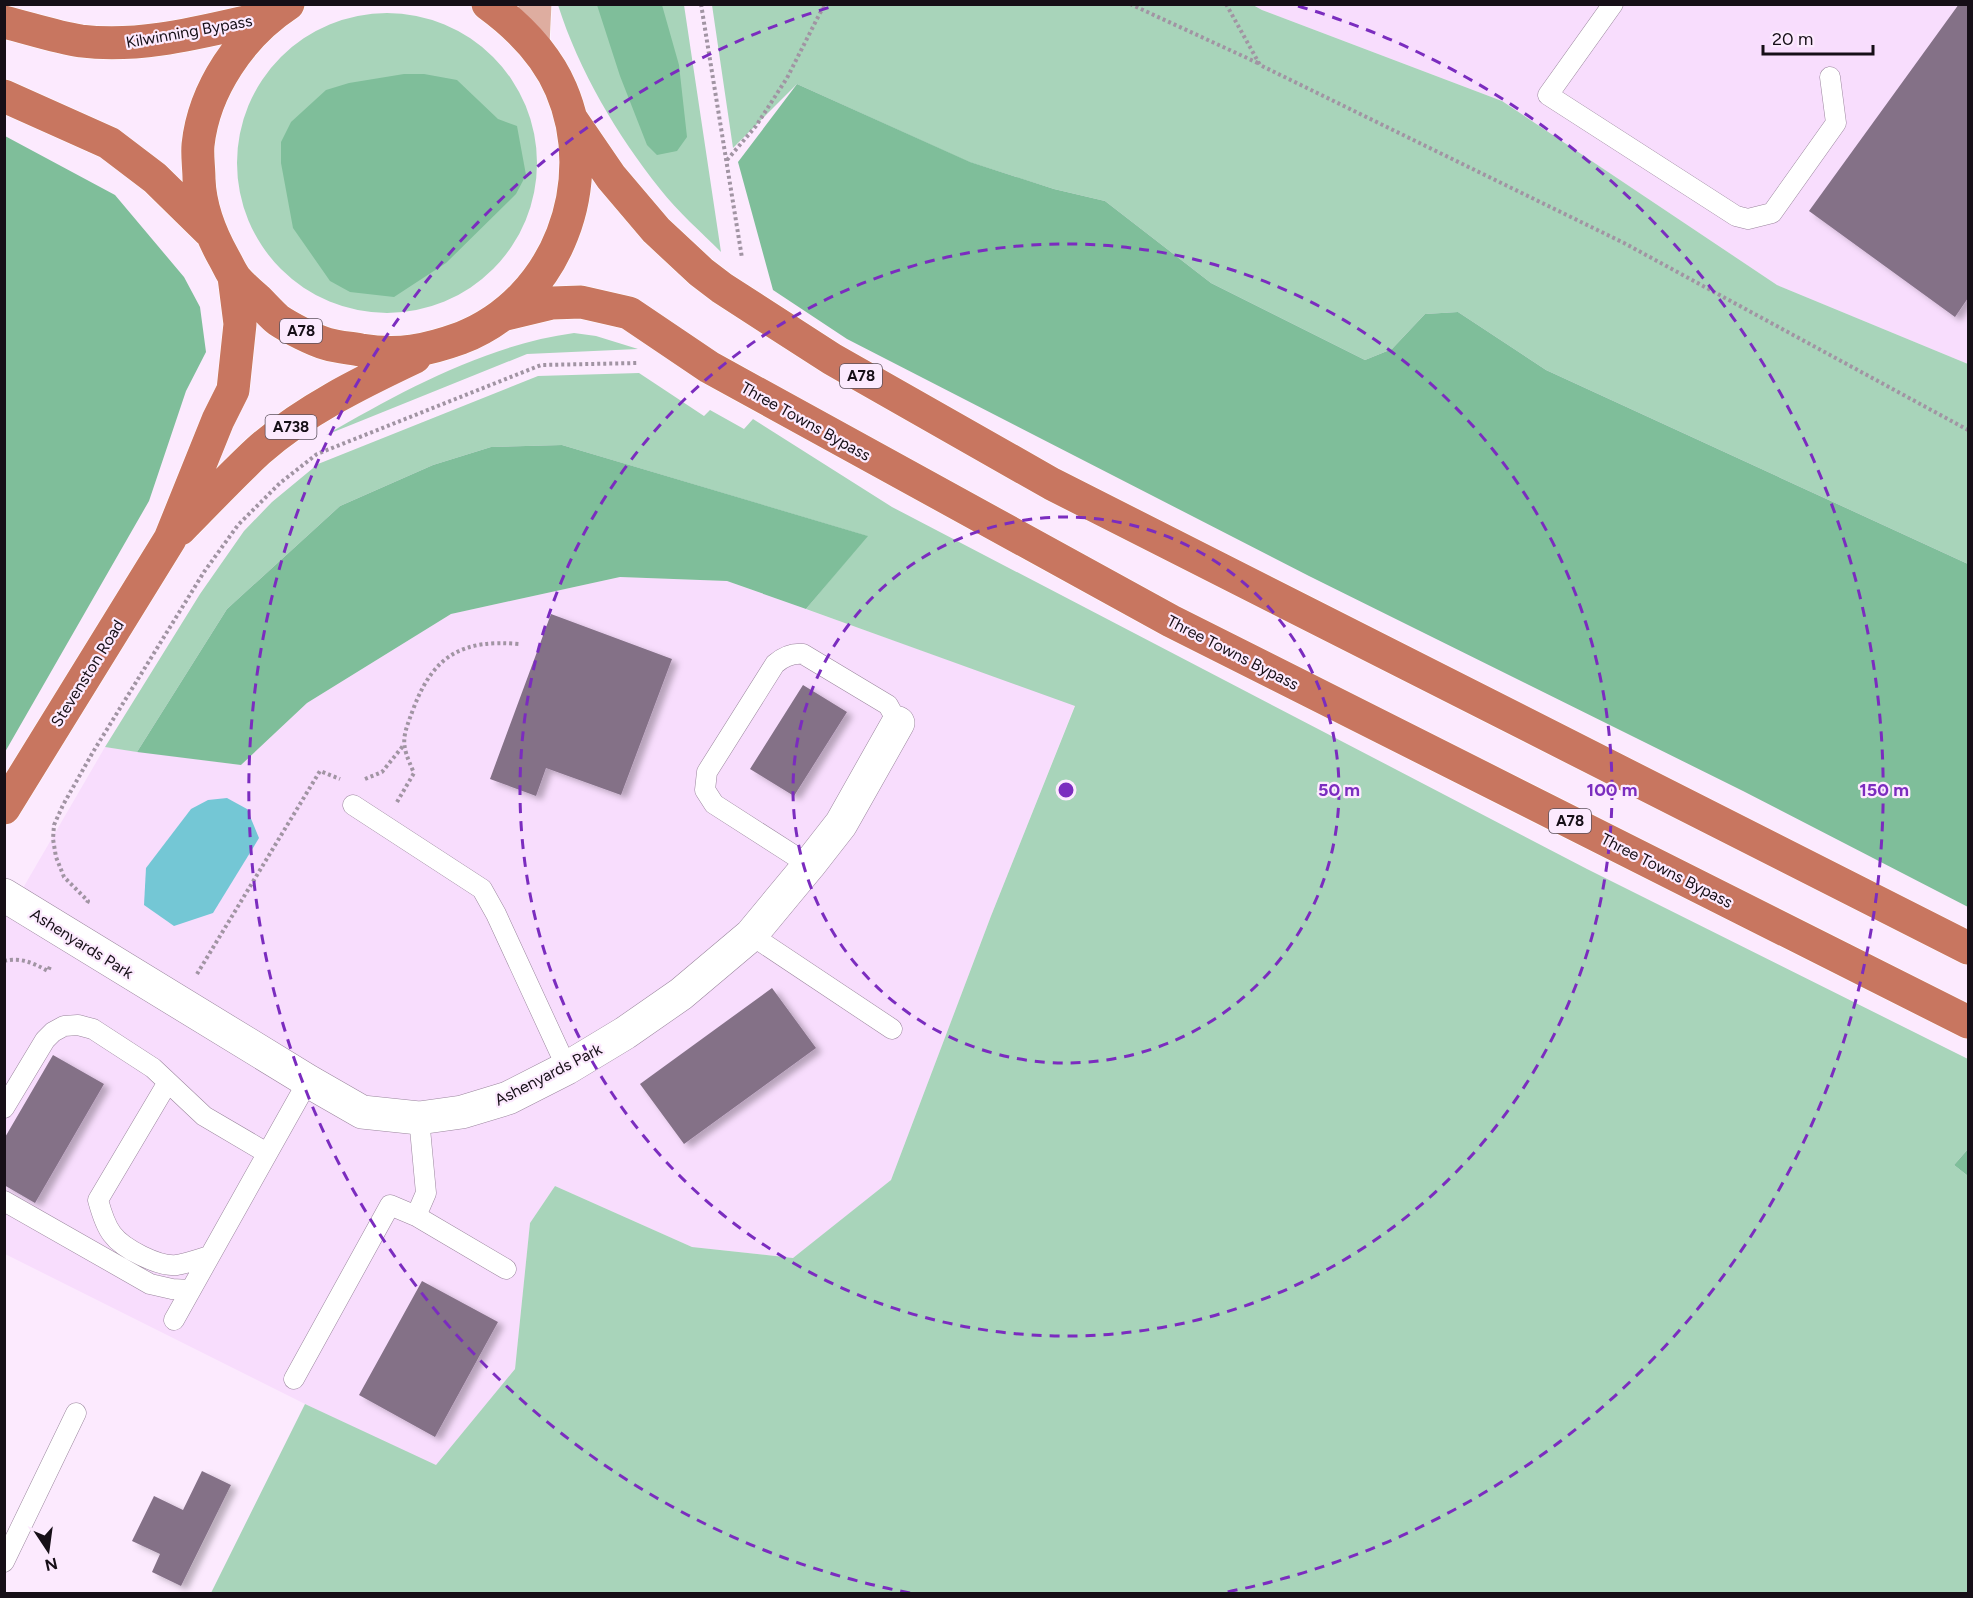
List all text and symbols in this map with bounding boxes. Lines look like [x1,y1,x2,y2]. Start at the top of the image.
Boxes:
street label: Kilwinning Bypass [125,11,254,52]
scale bar [1763,18,1872,56]
text: 20 m [1772,28,1813,50]
road number: A78 [280,319,322,343]
road number: A78 [840,364,882,388]
street label: Three Towns Bypass [738,378,874,465]
road number: A738 [266,415,316,439]
street label: Three Towns Bypass [1164,611,1302,694]
street label: Stevenston Road [47,616,128,730]
text: 50 m [1318,779,1360,801]
text: 100 m [1587,779,1637,801]
text: 150 m [1859,779,1909,801]
centre of rings [1056,780,1076,800]
road number: A78 [1549,809,1591,833]
street label: Three Towns Bypass [1598,829,1736,912]
street label: Ashenyards Park [27,904,137,983]
street label: Ashenyards Park [491,1039,605,1110]
north arrow [18,1520,78,1580]
text: N [43,1553,59,1575]

